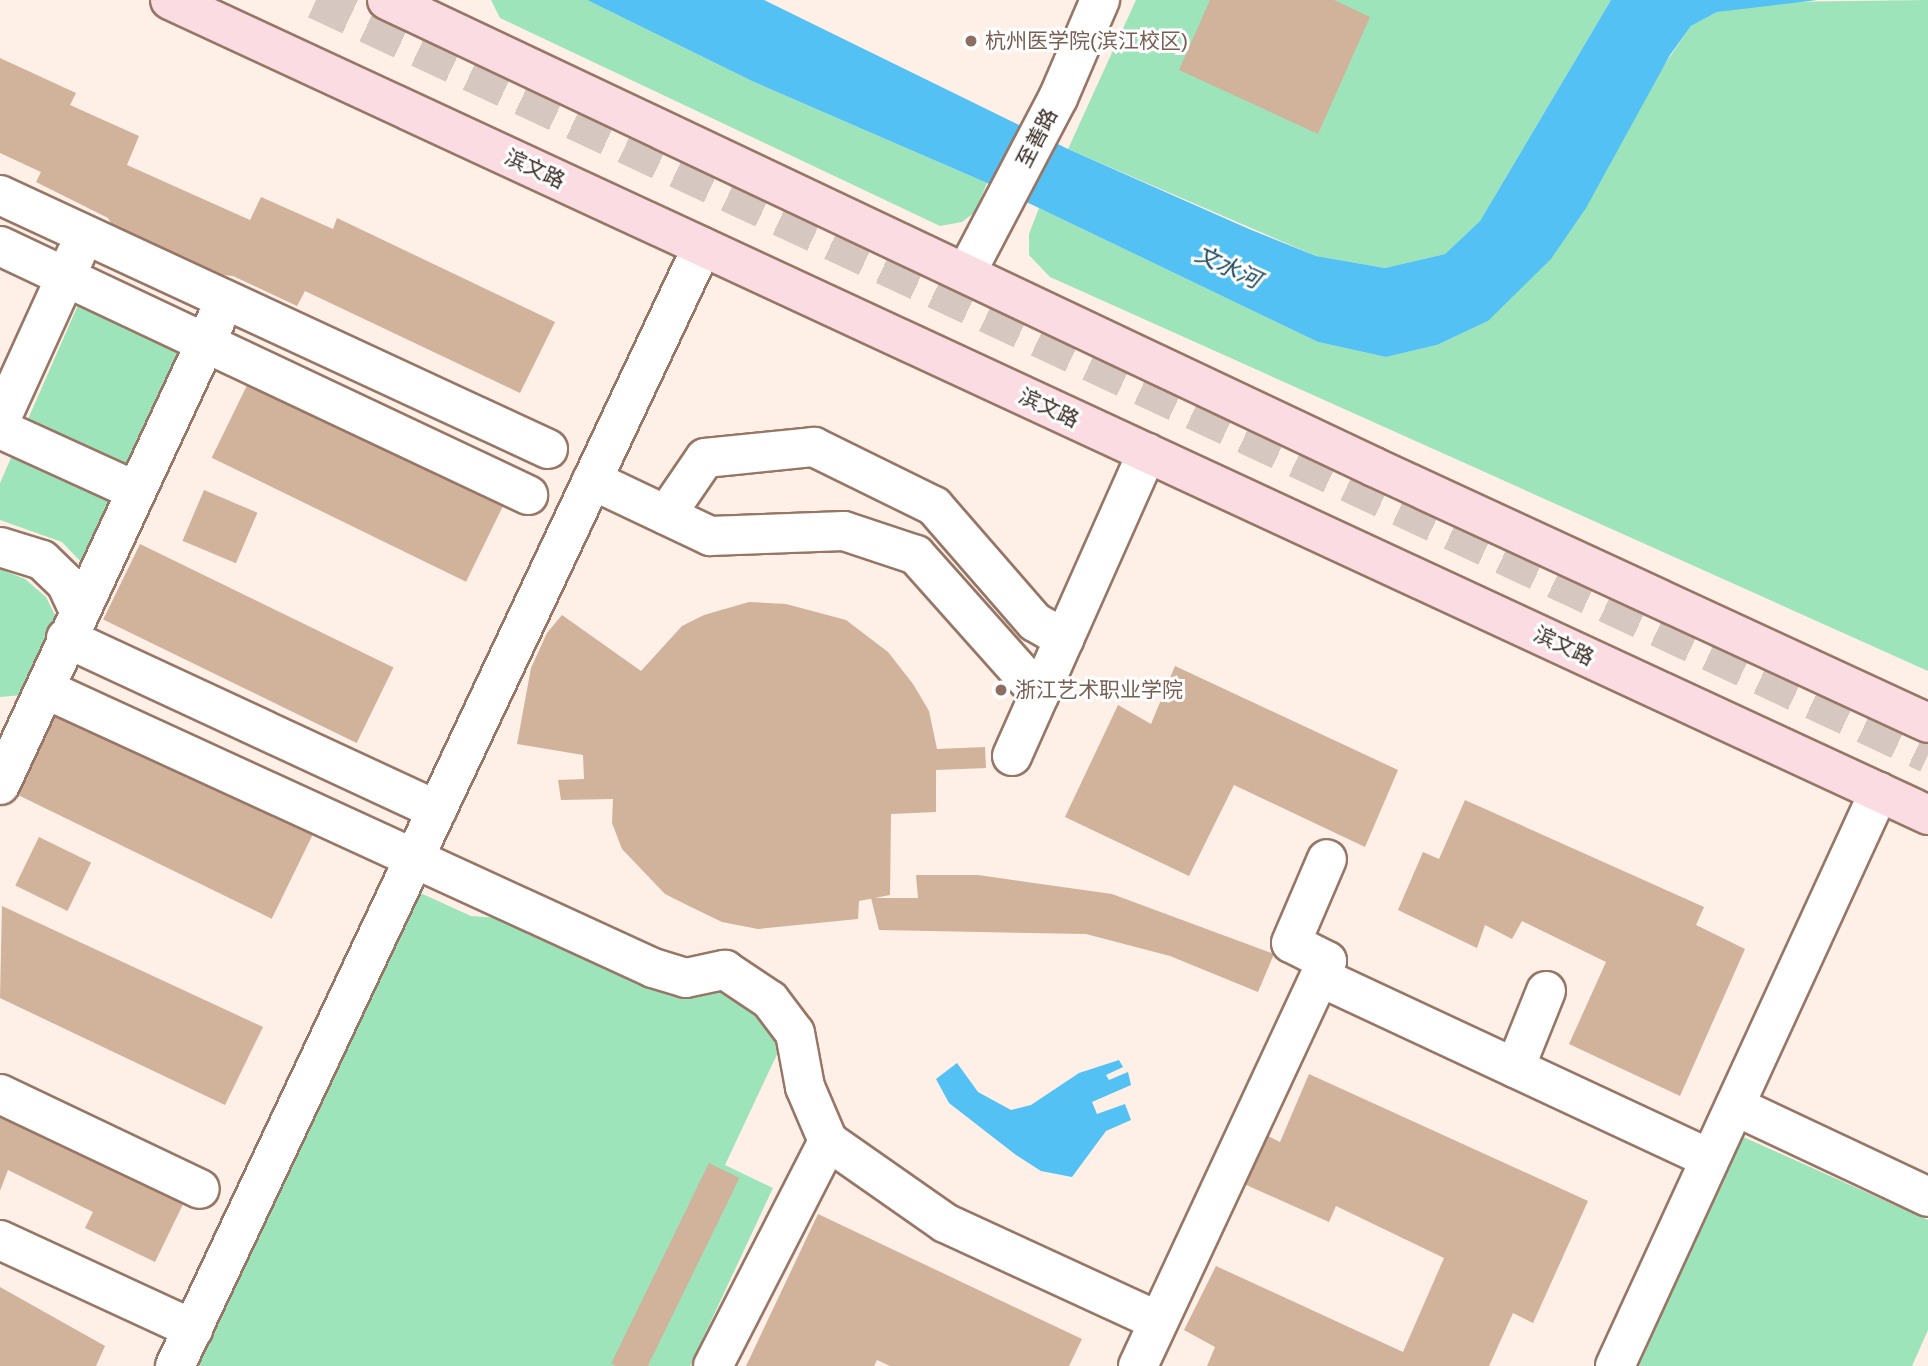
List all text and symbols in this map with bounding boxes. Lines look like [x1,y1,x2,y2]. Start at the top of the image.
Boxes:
place label: 杭州医学院(滨江校区) [985,28,1188,54]
marker: 杭州医学院(滨江校区) [963,33,979,49]
street label: 至善路 [1011,104,1063,172]
street label: 滨文路 [501,144,569,194]
water label: 文水河 [1191,240,1265,294]
street label: 滨文路 [1015,383,1083,433]
street label: 滨文路 [1530,621,1598,671]
place label: 浙江艺术职业学院 [1015,677,1183,703]
marker: 浙江艺术职业学院 [993,682,1009,698]

